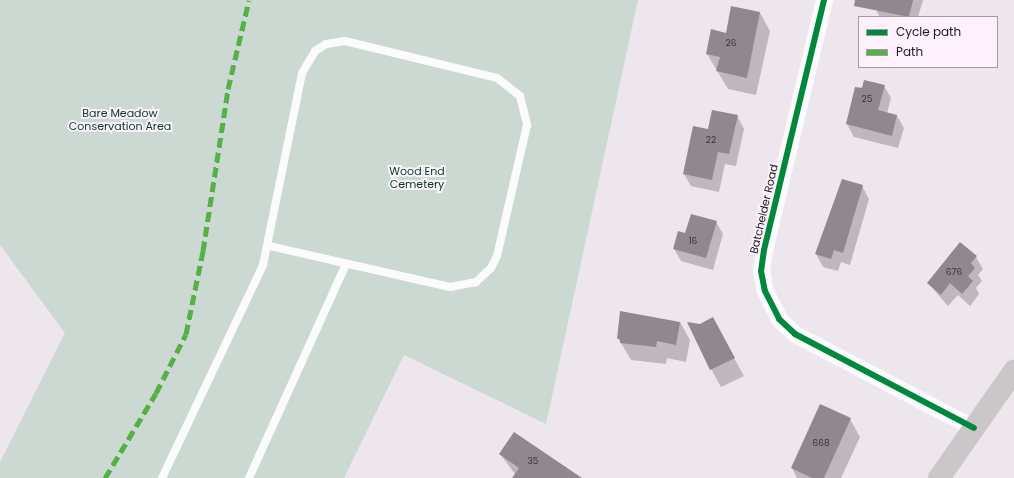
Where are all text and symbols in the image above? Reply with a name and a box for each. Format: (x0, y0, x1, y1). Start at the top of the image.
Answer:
legend (858, 16, 998, 68)
text: Cycle path (896, 23, 961, 40)
house number: 26 (726, 38, 736, 48)
text: Path (896, 43, 923, 60)
house number: 25 (862, 94, 872, 104)
park label: Bare Meadow Conservation Area (69, 107, 171, 133)
house number: 22 (706, 135, 716, 145)
street label: Batchelder Road (747, 163, 781, 255)
park label: Wood End Cemetery (389, 165, 445, 191)
house number: 16 (689, 236, 697, 246)
house number: 676 (946, 267, 962, 277)
house number: 668 (812, 438, 830, 448)
house number: 35 (528, 456, 538, 466)

